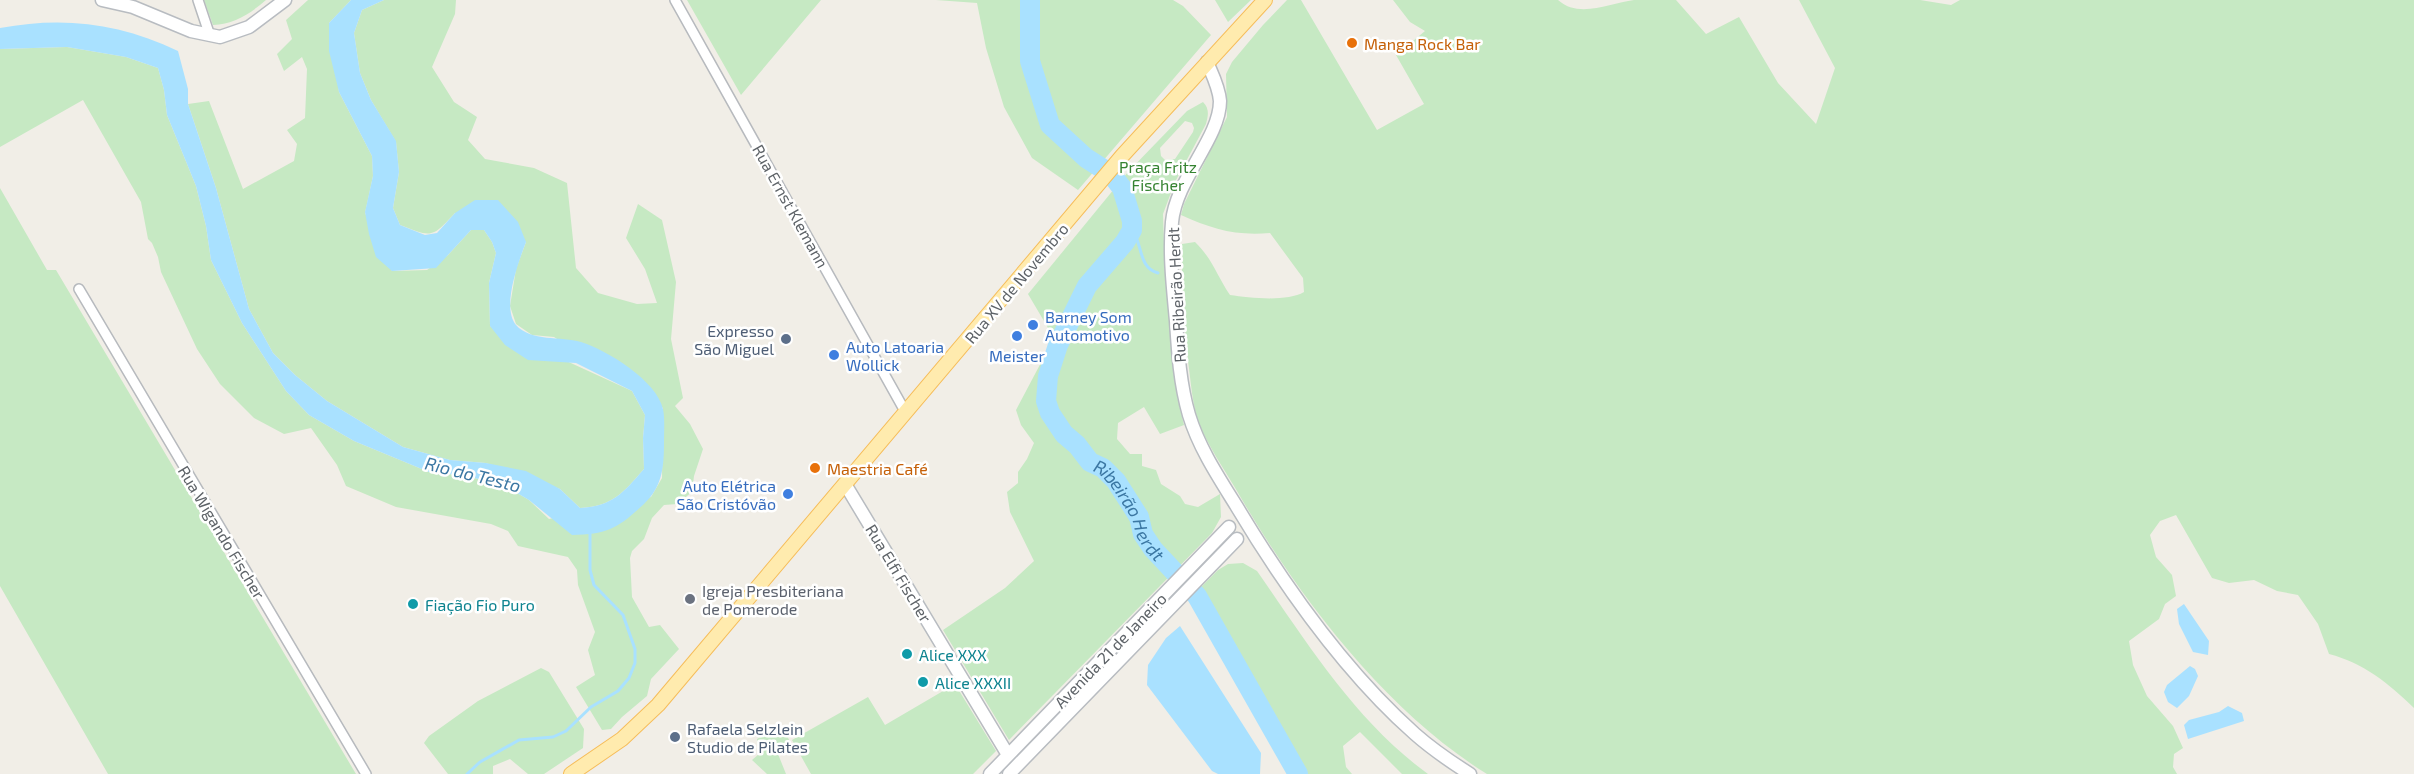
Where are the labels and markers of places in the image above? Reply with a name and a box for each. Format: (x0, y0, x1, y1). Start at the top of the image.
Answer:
place label: Manga Rock Bar (1364, 34, 1481, 53)
marker: Manga Rock Bar (1345, 36, 1359, 50)
place label: Barney Som Automotivo (1045, 307, 1132, 344)
marker: Barney Som Automotivo (1026, 318, 1040, 332)
place label: Expresso São Miguel (694, 321, 774, 358)
marker: Meister (1010, 329, 1024, 343)
marker: Expresso São Miguel (779, 332, 793, 346)
place label: Auto Latoaria Wollick (846, 337, 944, 374)
place label: Meister (989, 346, 1045, 365)
marker: Auto Latoaria Wollick (827, 348, 841, 362)
place label: Maestria Café (827, 459, 928, 478)
marker: Maestria Café (808, 461, 822, 475)
place label: Auto Elétrica São Cristóvão (677, 476, 776, 513)
marker: Auto Elétrica São Cristóvão (781, 487, 795, 501)
place label: Igreja Presbiteriana de Pomerode (702, 581, 844, 618)
marker: Igreja Presbiteriana de Pomerode (683, 592, 697, 606)
place label: Fiação Fio Puro (425, 595, 535, 615)
marker: Fiação Fio Puro (406, 597, 420, 611)
place label: Alice XXX (919, 645, 987, 664)
marker: Alice XXX (900, 647, 914, 661)
place label: Alice XXXII (935, 673, 1011, 692)
marker: Alice XXXII (916, 675, 930, 689)
place label: Rafaela Selzlein Studio de Pilates (687, 719, 808, 756)
marker: Rafaela Selzlein Studio de Pilates (668, 730, 682, 744)

